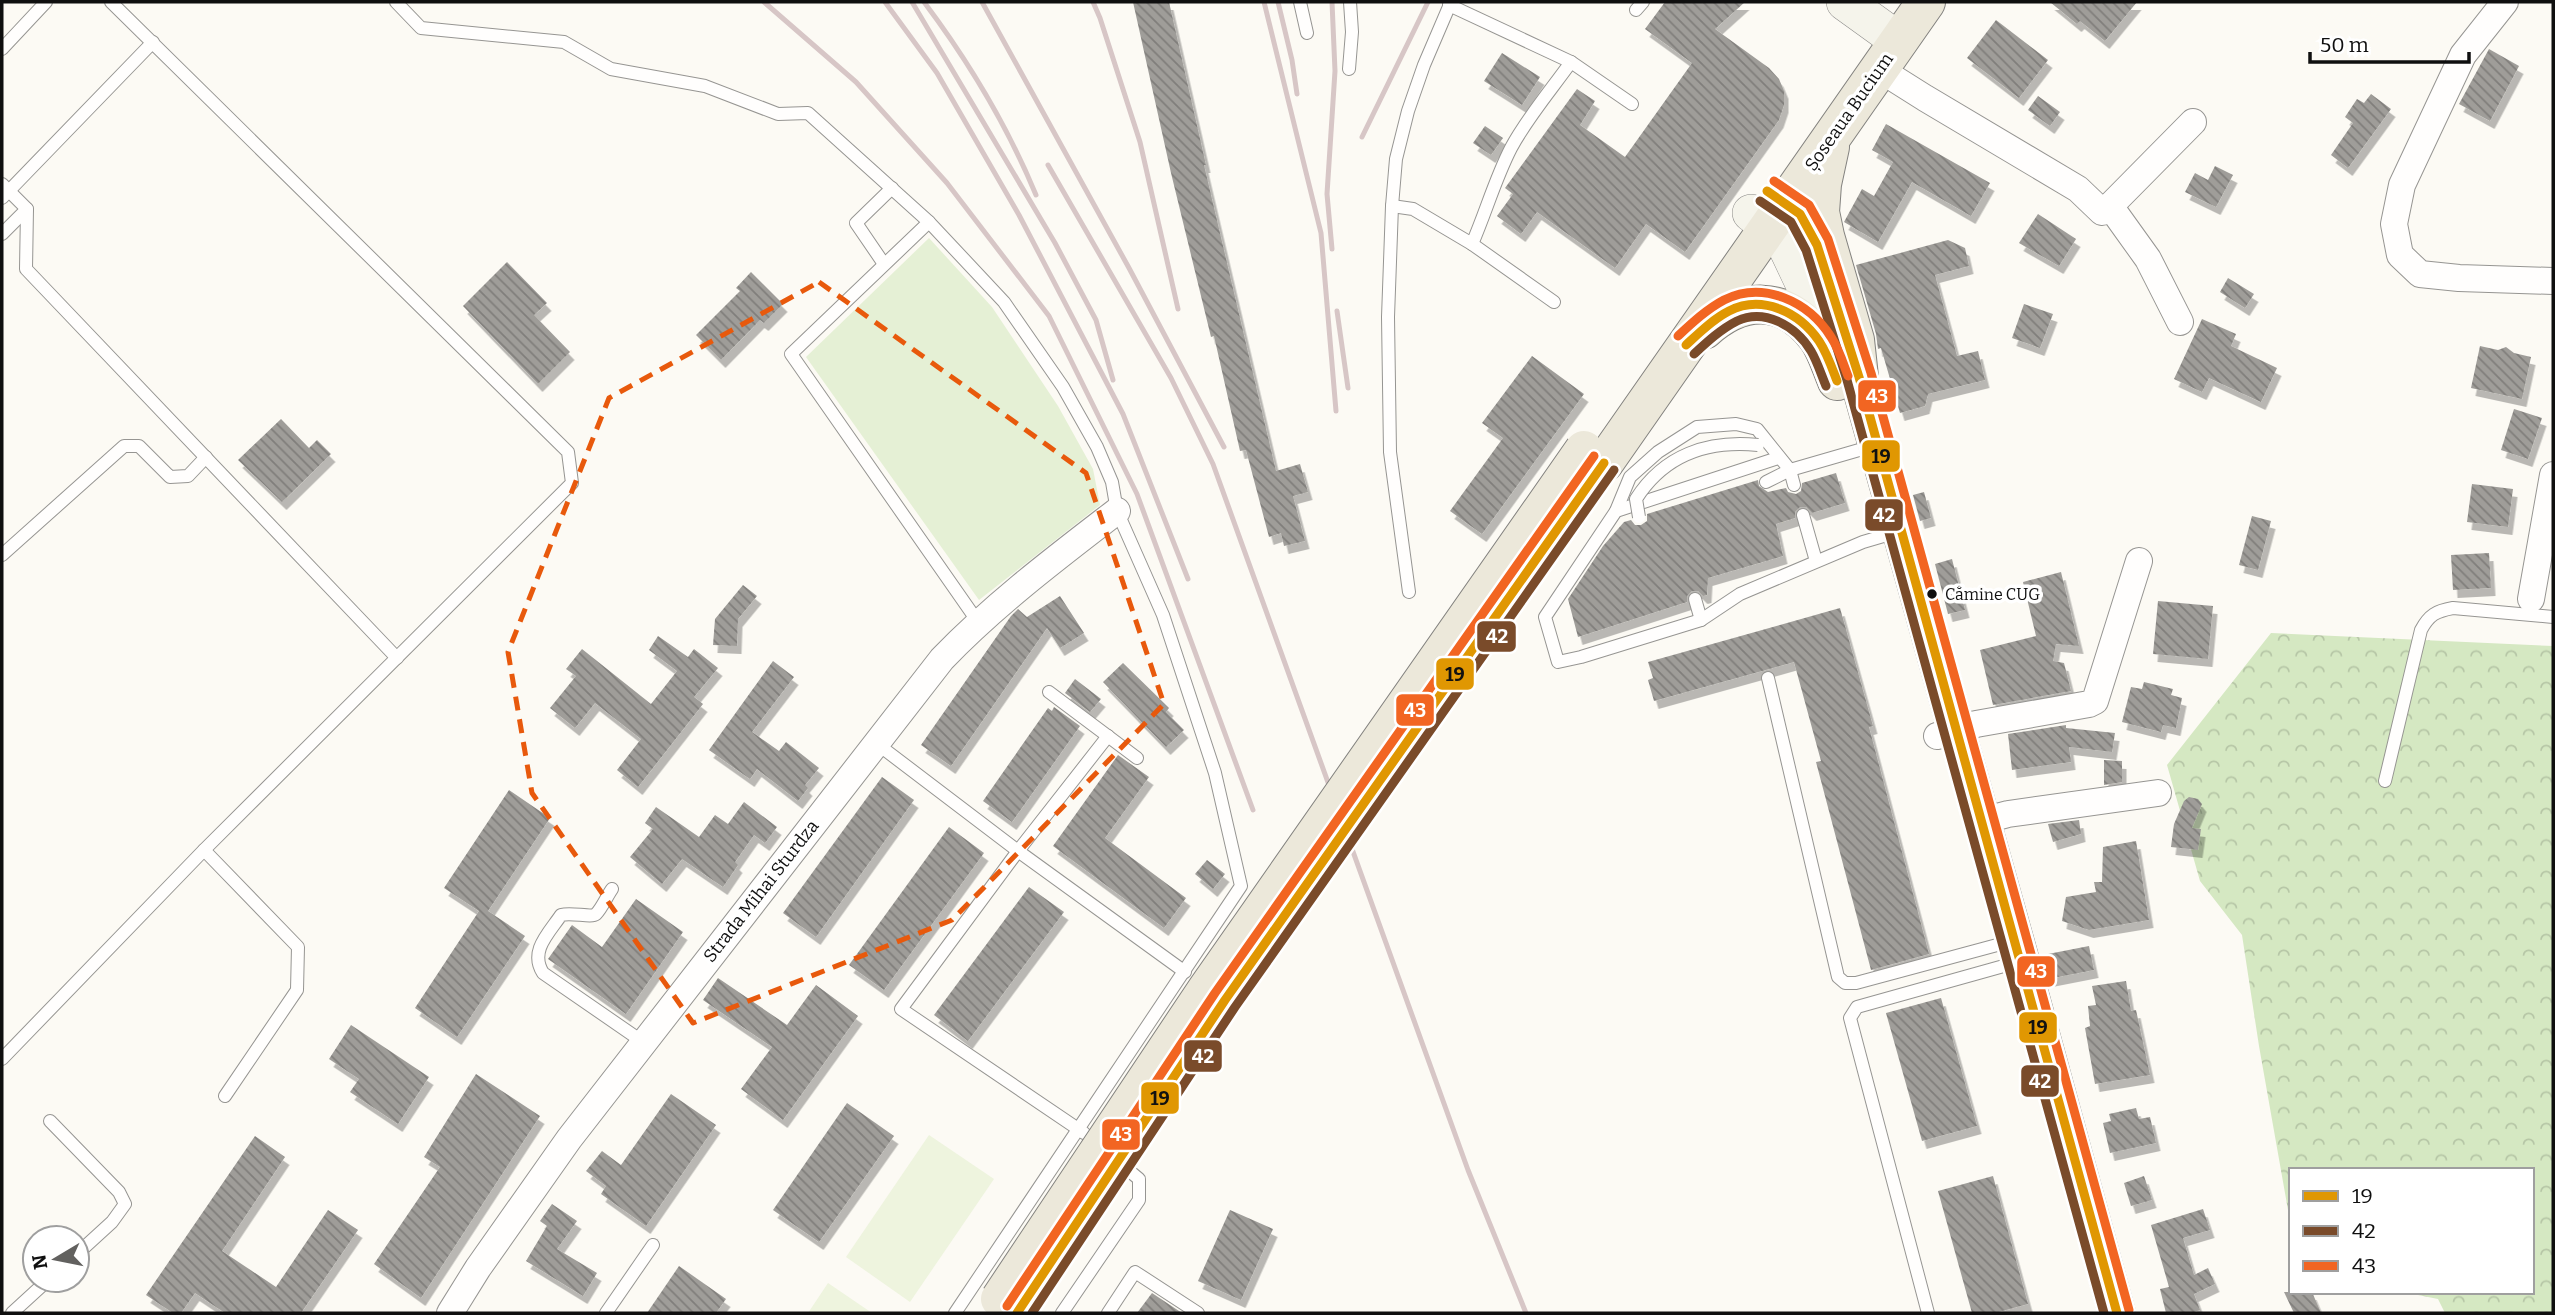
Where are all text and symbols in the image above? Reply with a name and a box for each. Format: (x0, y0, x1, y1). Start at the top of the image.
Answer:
scale bar (2310, 21, 2469, 65)
text: 50 m (2320, 32, 2369, 58)
street label: Șoseaua Bucium (1800, 49, 1898, 175)
line badge: 43 (1857, 379, 1897, 413)
text: 43 (1866, 385, 1888, 408)
line badge: 19 (1861, 439, 1901, 473)
text: 19 (1871, 445, 1891, 468)
line badge: 42 (1864, 498, 1904, 532)
text: 42 (1873, 504, 1895, 527)
place label: Cămine CUG (1945, 585, 2040, 604)
marker: Cămine CUG (1925, 587, 1939, 601)
line badge: 42 (1476, 620, 1517, 653)
text: 42 (1486, 625, 1508, 648)
line badge: 19 (1435, 657, 1475, 691)
text: 19 (1445, 663, 1465, 686)
line badge: 43 (1395, 693, 1435, 727)
text: 43 (1404, 699, 1426, 722)
street label: Strada Mihai Sturdza (699, 815, 823, 967)
line badge: 43 (2016, 955, 2056, 988)
text: 43 (2025, 960, 2047, 983)
line badge: 19 (2018, 1011, 2058, 1044)
text: 19 (2028, 1016, 2048, 1039)
line badge: 42 (1183, 1039, 1223, 1073)
text: 42 (1192, 1045, 1214, 1068)
line badge: 42 (2020, 1064, 2060, 1098)
text: 42 (2029, 1070, 2051, 1093)
line badge: 19 (1140, 1081, 1180, 1115)
text: 19 (1150, 1087, 1170, 1110)
line badge: 43 (1101, 1118, 1141, 1151)
text: 43 (1110, 1123, 1132, 1146)
legend (2289, 1168, 2534, 1294)
text: 19 (2352, 1183, 2373, 1209)
text: 42 (2352, 1218, 2376, 1244)
north arrow (21, 1224, 91, 1294)
text: N (27, 1252, 52, 1271)
text: 43 (2352, 1253, 2376, 1279)

